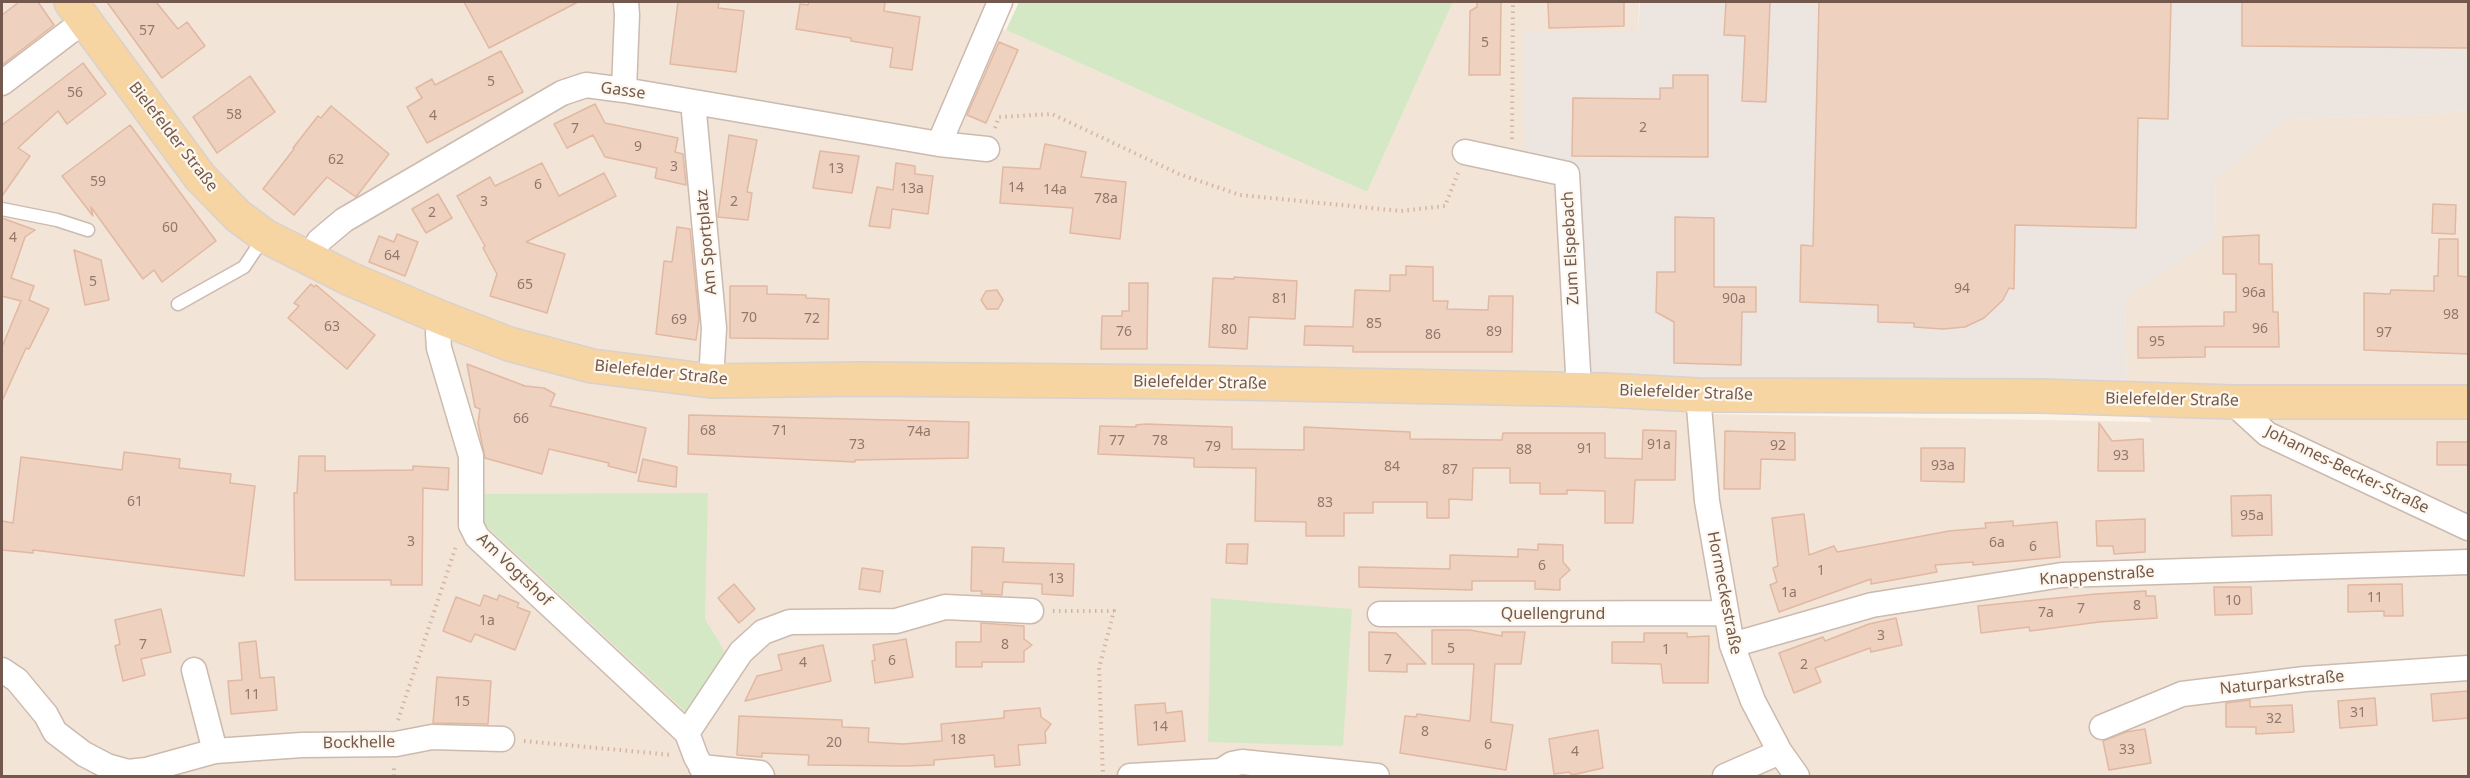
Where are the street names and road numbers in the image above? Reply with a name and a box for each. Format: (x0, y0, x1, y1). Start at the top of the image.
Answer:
street label: Bielefelder Straße (124, 78, 222, 196)
street label: Gasse (599, 78, 647, 104)
street label: Am Sportplatz (693, 188, 721, 296)
street label: Zum Elspebach (1558, 191, 1584, 305)
street label: Bielefelder Straße (593, 356, 729, 390)
street label: Bielefelder Straße (1133, 372, 1267, 394)
street label: Bielefelder Straße (1619, 381, 1753, 405)
street label: Bielefelder Straße (2105, 389, 2239, 411)
street label: Johannes-Becker-Straße (2262, 422, 2432, 518)
street label: Am Vogtshof (473, 530, 555, 610)
street label: Hormeckestraße (1703, 530, 1745, 656)
street label: Knappenstraße (2039, 562, 2155, 590)
street label: Quellengrund (1501, 604, 1605, 624)
street label: Naturparkstraße (2219, 667, 2345, 699)
street label: Bockhelle (323, 733, 395, 753)

